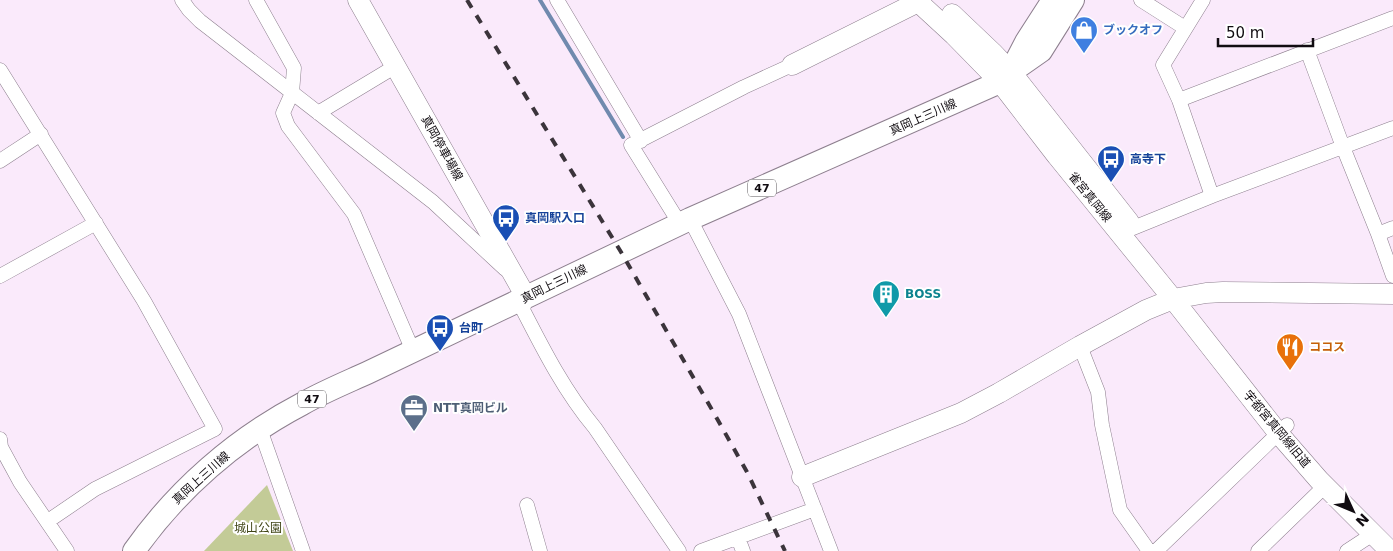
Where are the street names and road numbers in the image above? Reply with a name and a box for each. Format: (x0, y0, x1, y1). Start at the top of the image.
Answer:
street label: 真岡上三川線 (887, 96, 959, 138)
street label: 真岡停車場線 (418, 113, 466, 183)
street label: 雀宮真岡線 (1066, 169, 1114, 225)
road number: 47 (748, 180, 776, 197)
street label: 真岡上三川線 (519, 262, 589, 306)
street label: 宇都宮真岡線旧道 (1241, 388, 1313, 470)
road number: 47 (298, 390, 326, 408)
street label: 真岡上三川線 (170, 449, 232, 507)

